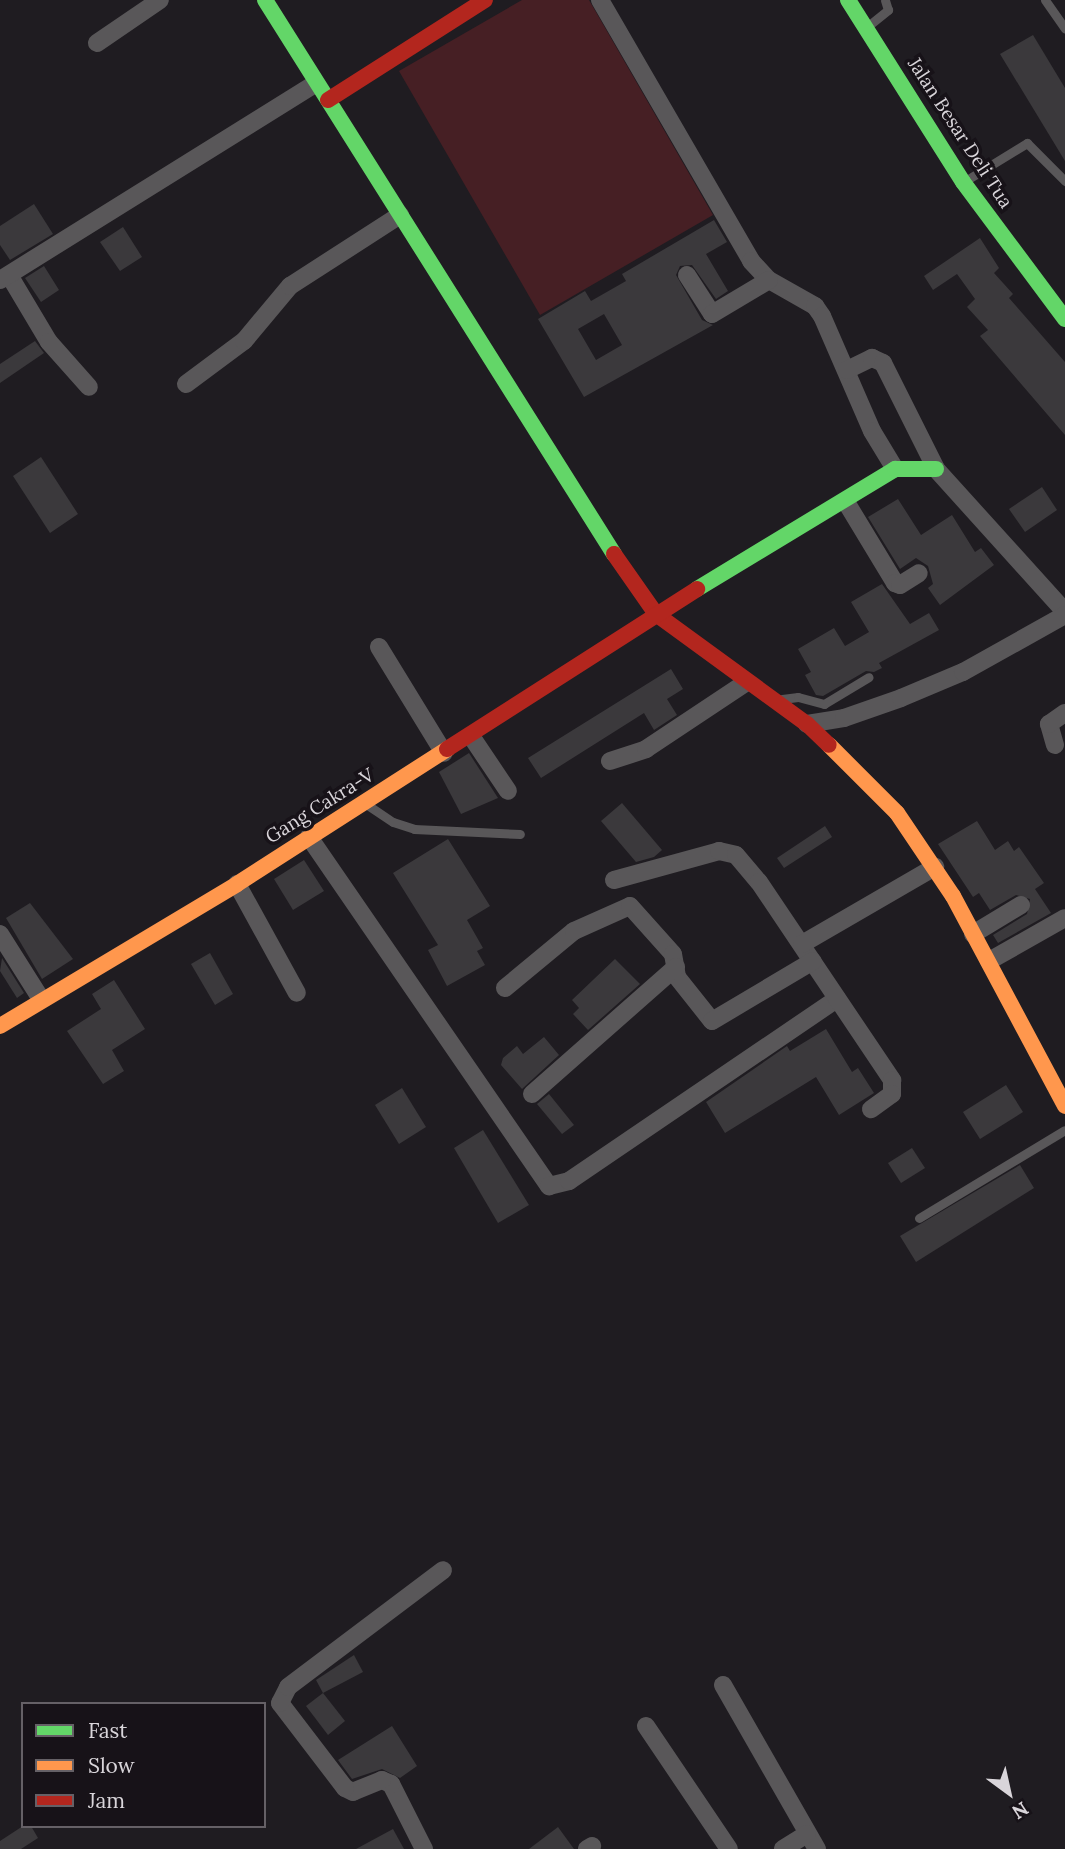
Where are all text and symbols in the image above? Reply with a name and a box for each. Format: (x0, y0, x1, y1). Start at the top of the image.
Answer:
street label: Jalan Besar Deli Tua (903, 53, 1017, 213)
street label: Gang Cakra-V (262, 764, 378, 848)
legend (21, 1702, 266, 1828)
text: Fast (88, 1717, 127, 1744)
text: Slow (88, 1752, 135, 1779)
north arrow (974, 1758, 1044, 1828)
text: Jam (88, 1787, 125, 1814)
text: N (1008, 1797, 1033, 1825)

